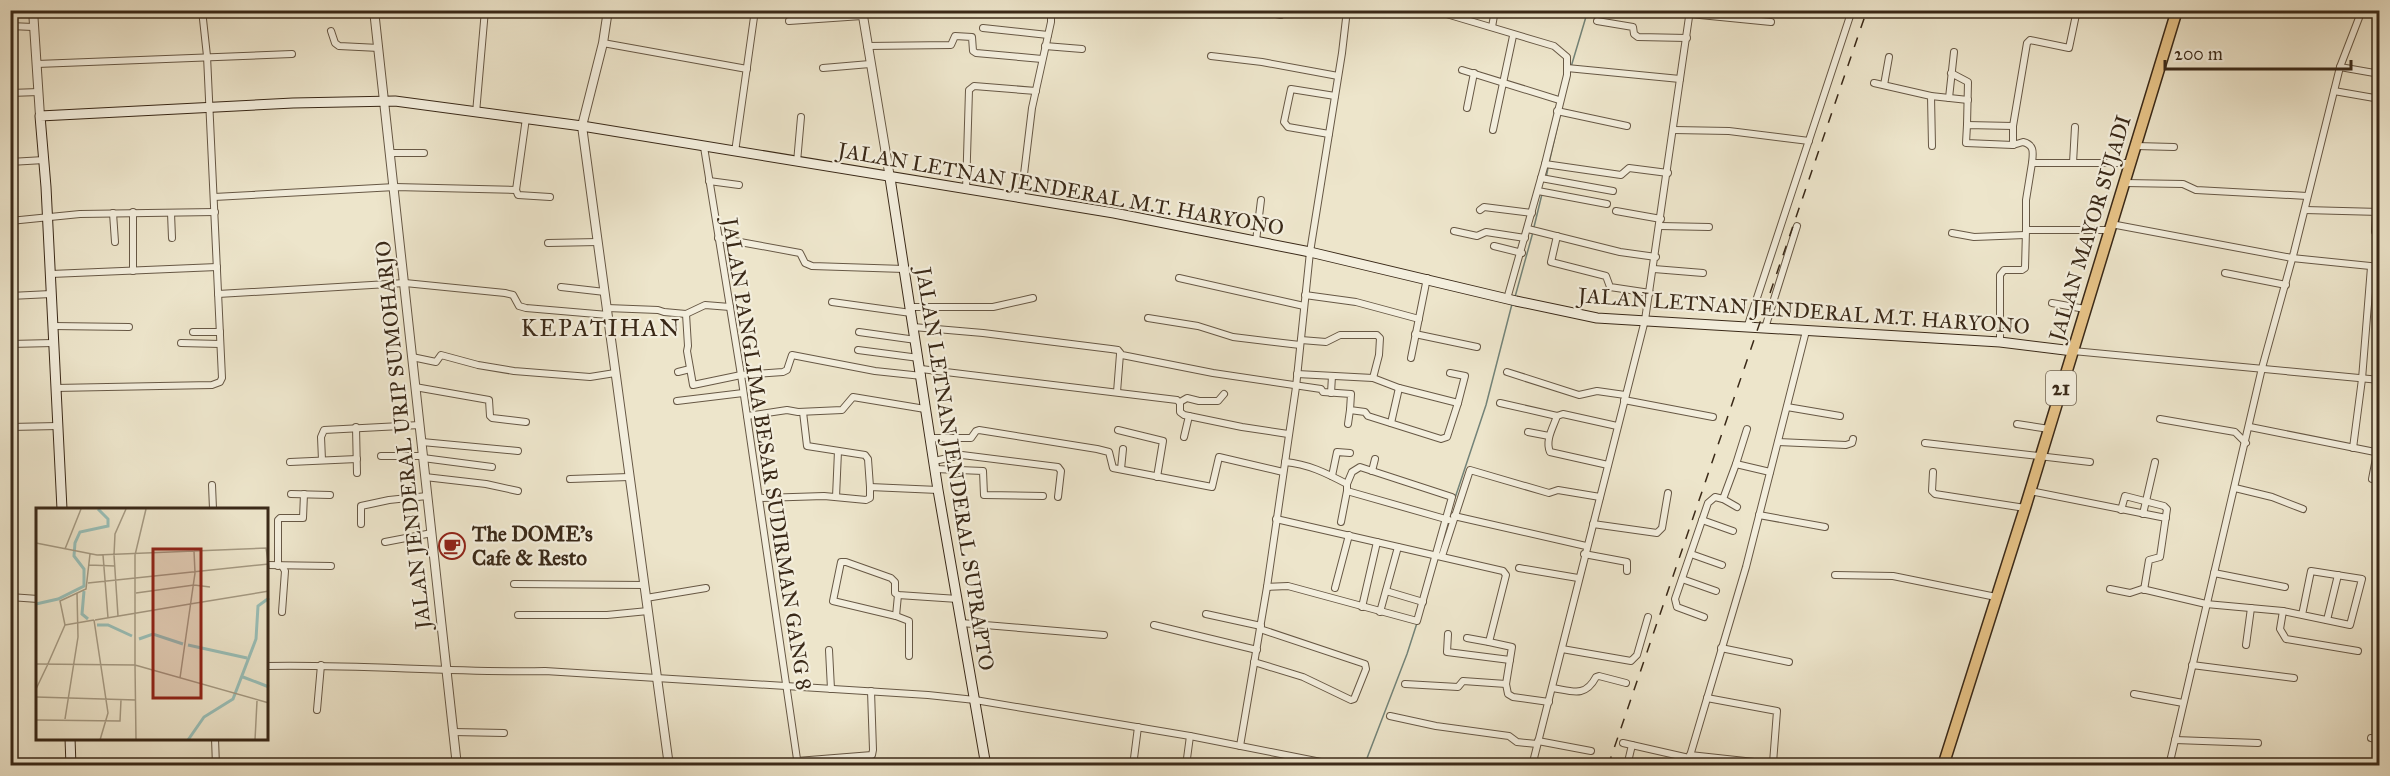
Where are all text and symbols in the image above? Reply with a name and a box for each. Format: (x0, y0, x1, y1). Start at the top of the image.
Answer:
scale bar (2165, 33, 2351, 71)
text: 200 m (2174, 43, 2223, 65)
street label: JALAN MAYOR SUJADI (2043, 112, 2137, 346)
street label: JALAN LETNAN JENDERAL M.T. HARYONO (834, 137, 1286, 241)
street label: JALAN PANGLIMA BESAR SUDIRMAN GANG 8 (716, 214, 817, 692)
street label: JALAN JENDERAL URIP SUMOHARJO (370, 240, 437, 632)
street label: JALAN LETNAN JENDERAL SUPRAPTO (910, 263, 1000, 673)
street label: JALAN LETNAN JENDERAL M.T. HARYONO (1575, 282, 2031, 340)
district label: KEPATIHAN (521, 313, 681, 343)
road number: 21 (2046, 371, 2076, 405)
inset map (36, 508, 268, 740)
place label: The DOME's Cafe & Resto (471, 521, 593, 571)
cafe icon: The DOME's Cafe & Resto (437, 531, 467, 561)

